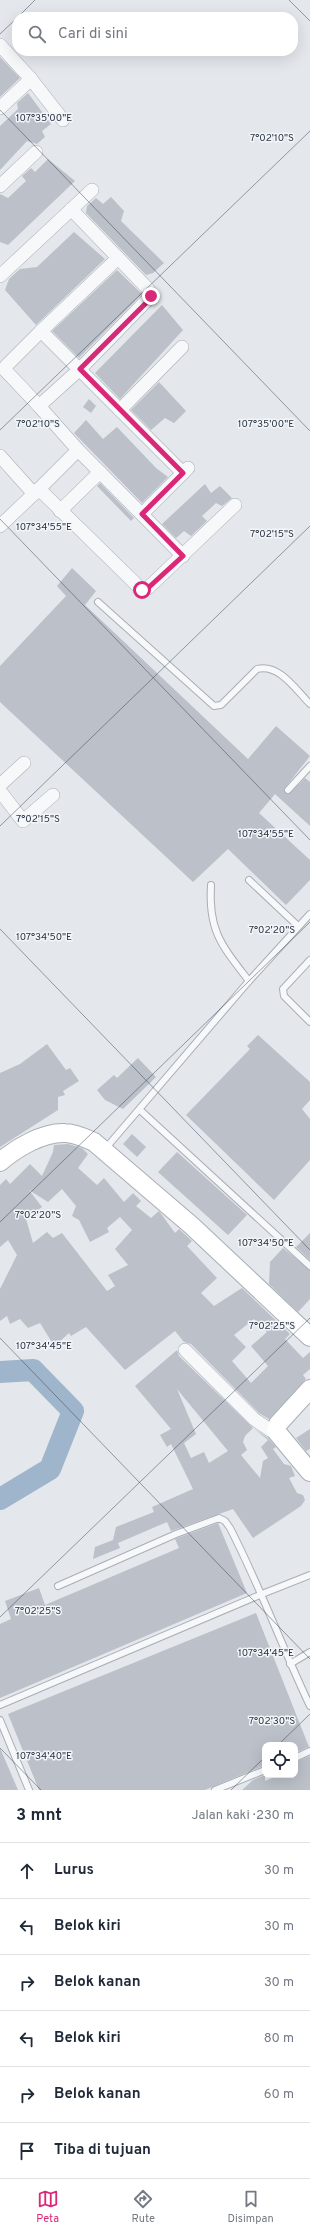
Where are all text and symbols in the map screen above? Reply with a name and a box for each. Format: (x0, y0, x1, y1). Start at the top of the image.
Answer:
search box (12, 12, 298, 56)
icon: search (26, 23, 48, 45)
text: Cari di sini (58, 25, 128, 44)
text: 107°35'00"E (16, 112, 72, 125)
text: 7°02'10"S (250, 132, 294, 145)
route end (142, 287, 160, 305)
text: 7°02'10"S (16, 418, 60, 431)
text: 107°35'00"E (238, 418, 294, 431)
text: 107°34'55"E (16, 521, 72, 534)
text: 7°02'15"S (250, 528, 294, 541)
route start (133, 581, 151, 599)
text: 7°02'15"S (16, 813, 60, 826)
text: 107°34'55"E (238, 828, 294, 841)
text: 7°02'20"S (249, 924, 295, 937)
text: 107°34'50"E (16, 931, 72, 944)
text: 7°02'20"S (15, 1209, 61, 1222)
text: 107°34'50"E (238, 1237, 294, 1250)
text: 7°02'25"S (249, 1320, 295, 1333)
text: 107°34'45"E (16, 1340, 72, 1353)
text: 7°02'25"S (15, 1605, 61, 1618)
text: 107°34'45"E (238, 1647, 294, 1660)
text: 7°02'30"S (249, 1715, 295, 1728)
map controls (262, 1742, 298, 1778)
button: locate (262, 1742, 298, 1778)
text: 107°34'40"E (16, 1750, 72, 1763)
text: 3 mnt (16, 1805, 62, 1827)
text: Jalan kaki · 230 m (191, 1808, 294, 1824)
icon: ahead (16, 1860, 38, 1882)
text: Lurus (54, 1861, 94, 1880)
text: 30 m (264, 1863, 294, 1879)
icon: left (16, 1916, 38, 1938)
text: Belok kiri (54, 1917, 121, 1936)
text: 30 m (264, 1919, 294, 1935)
icon: right (16, 1972, 38, 1994)
text: Belok kanan (54, 1973, 141, 1992)
text: 30 m (264, 1975, 294, 1991)
icon: left (16, 2028, 38, 2050)
text: Belok kiri (54, 2029, 121, 2048)
text: 80 m (264, 2031, 294, 2047)
icon: right (16, 2084, 38, 2106)
text: Belok kanan (54, 2085, 141, 2104)
text: 60 m (264, 2087, 294, 2103)
icon: arrive (16, 2140, 38, 2162)
text: Tiba di tujuan (54, 2141, 151, 2160)
tab: Peta (36, 2188, 59, 2226)
tab: Rute (132, 2188, 155, 2226)
tab: Disimpan (227, 2188, 274, 2226)

